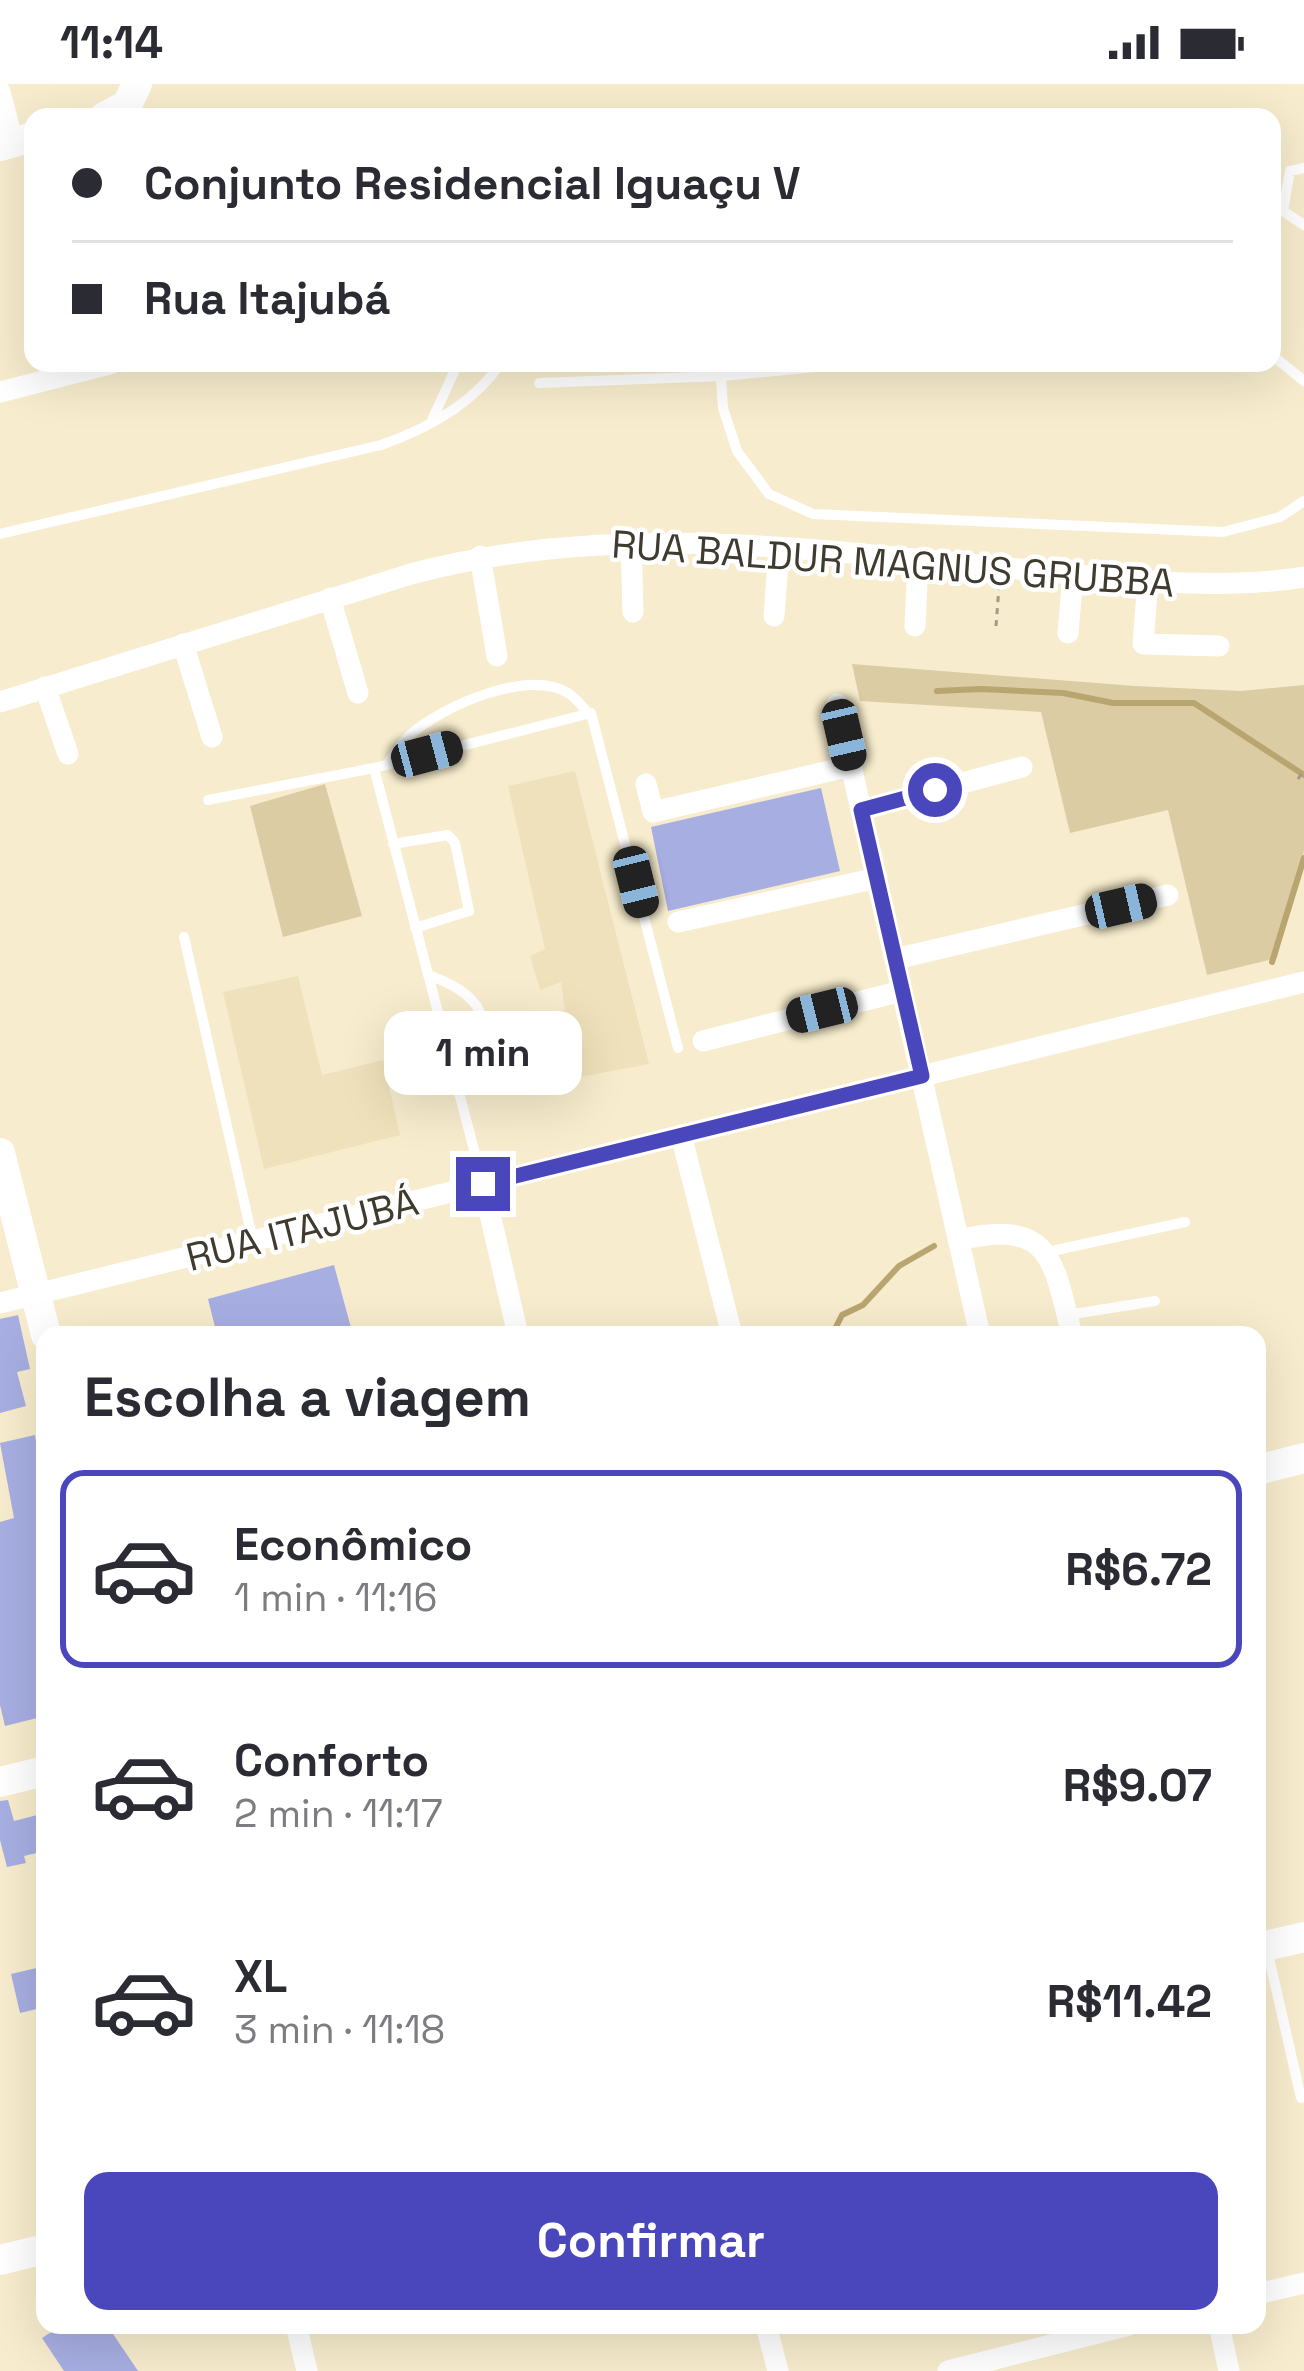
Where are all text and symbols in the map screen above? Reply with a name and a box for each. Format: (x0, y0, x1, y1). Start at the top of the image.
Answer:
text: 11:14 (60, 14, 163, 71)
text: Conjunto Residencial Iguaçu V (144, 155, 801, 212)
text: Rua Itajubá (144, 270, 391, 327)
street label: RUA BALDUR MAGNUS GRUBBA (610, 519, 1176, 608)
car (818, 696, 870, 774)
car (388, 727, 466, 781)
route start (908, 763, 962, 817)
car (610, 843, 662, 921)
car (1082, 880, 1160, 932)
car (783, 984, 861, 1036)
callout: 1 min (384, 1010, 582, 1094)
text: 1 min (435, 1028, 531, 1077)
route end (456, 1157, 510, 1211)
street label: RUA ITAJUBÁ (181, 1177, 423, 1282)
text: Escolha a viagem (84, 1363, 531, 1432)
icon: car (90, 1515, 198, 1623)
text: Econômico (234, 1516, 472, 1573)
text: R$6.72 (1065, 1541, 1212, 1598)
text: 1 min · 11:16 (234, 1573, 437, 1622)
icon: car (90, 1731, 198, 1839)
text: Conforto (234, 1732, 429, 1789)
text: R$9.07 (1063, 1757, 1212, 1814)
text: 2 min · 11:17 (234, 1789, 443, 1838)
icon: car (90, 1947, 198, 2055)
text: XL (234, 1948, 287, 2005)
text: R$11.42 (1047, 1973, 1212, 2030)
text: 3 min · 11:18 (234, 2005, 445, 2054)
button: Confirmar (84, 2172, 1218, 2310)

